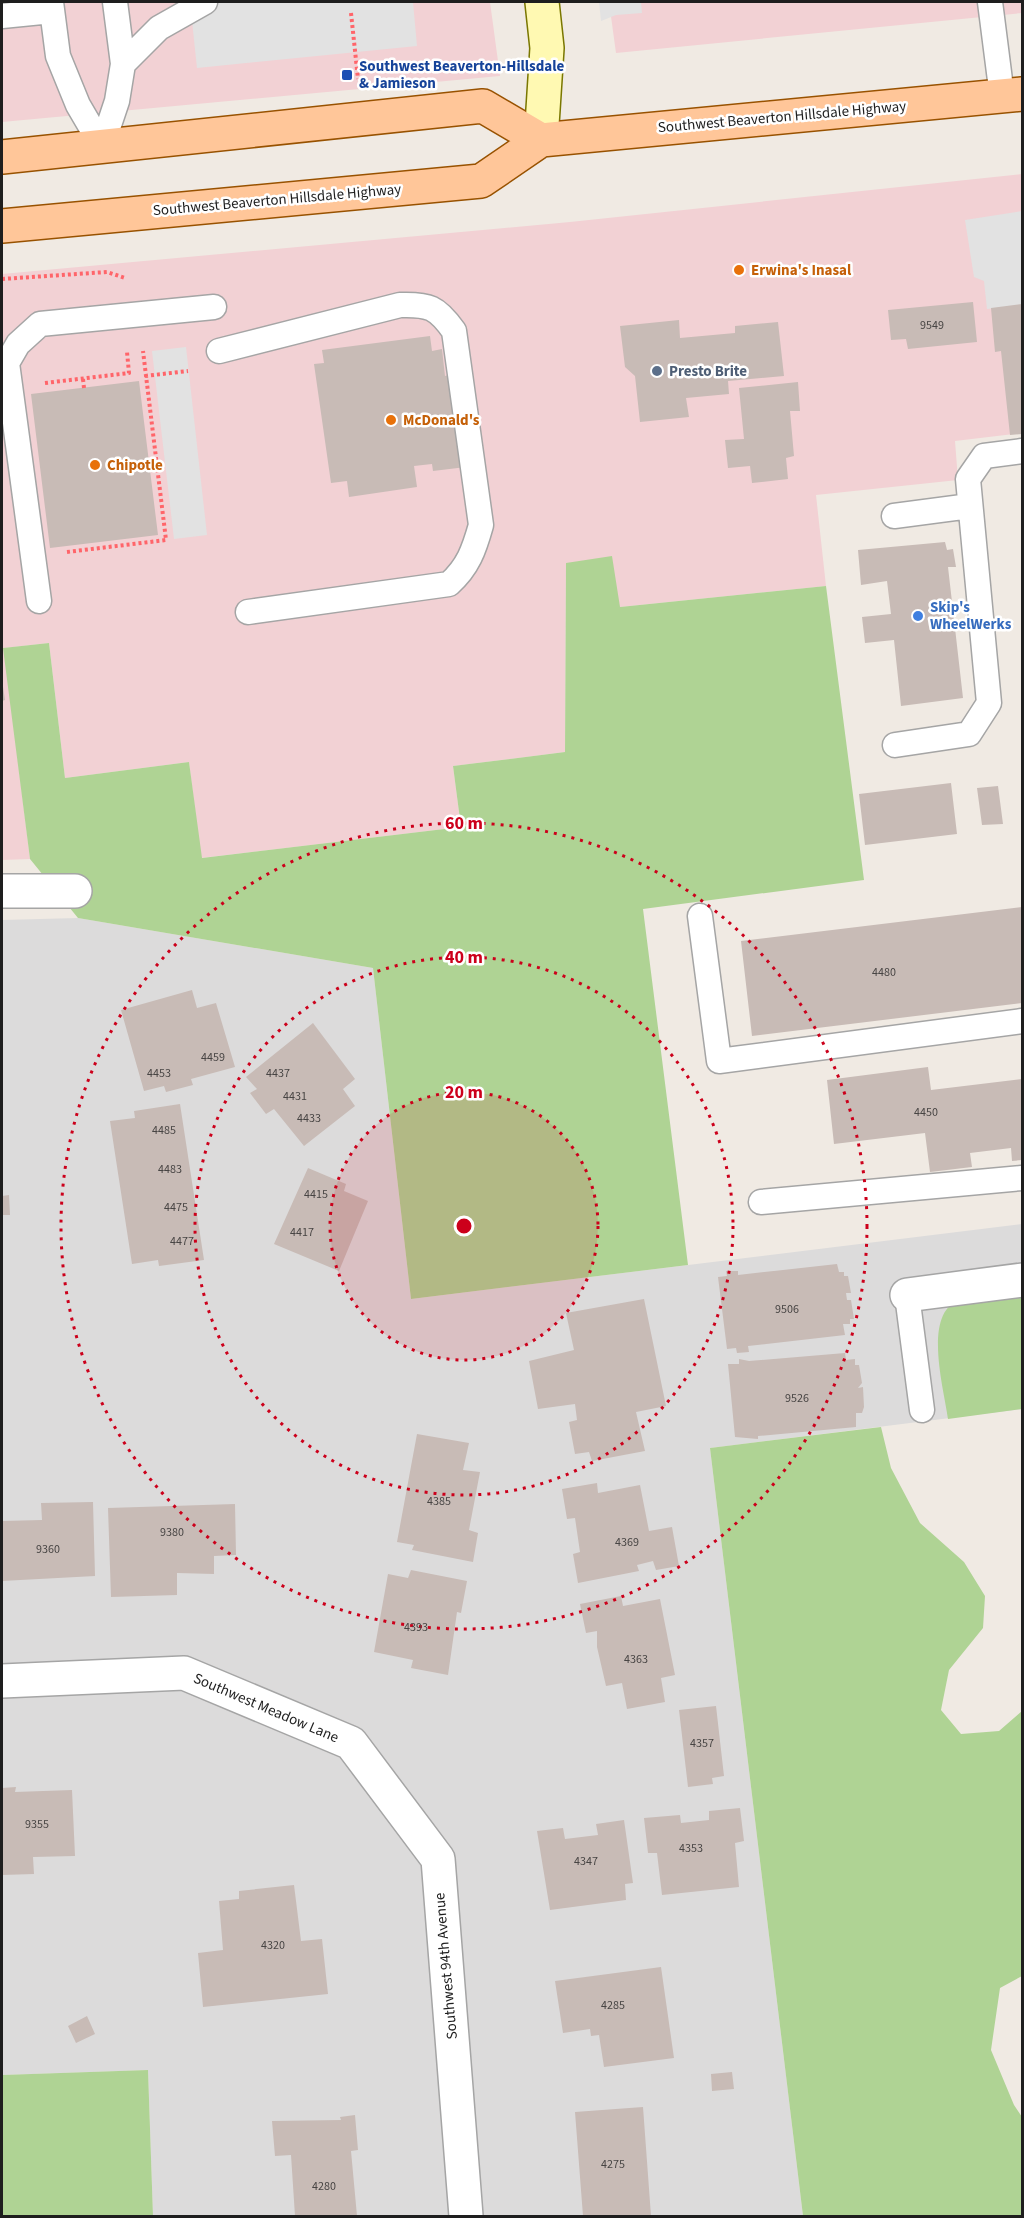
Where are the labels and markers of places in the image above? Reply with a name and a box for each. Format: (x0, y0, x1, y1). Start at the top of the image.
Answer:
place label: Southwest Beaverton-Hillsdale & Jamieson (359, 56, 565, 94)
marker: Southwest Beaverton-Hillsdale & Jamieson (340, 68, 354, 82)
place label: Erwina's Inasal (751, 260, 852, 281)
marker: Erwina's Inasal (732, 263, 746, 277)
place label: Presto Brite (669, 361, 747, 382)
marker: Presto Brite (650, 364, 664, 378)
place label: McDonald's (403, 410, 480, 431)
marker: McDonald's (384, 413, 398, 427)
place label: Chipotle (107, 455, 163, 476)
marker: Chipotle (88, 458, 102, 472)
place label: Skip's WheelWerks (930, 597, 1012, 635)
marker: Skip's WheelWerks (911, 609, 925, 623)
centre of rings (454, 1216, 474, 1236)

